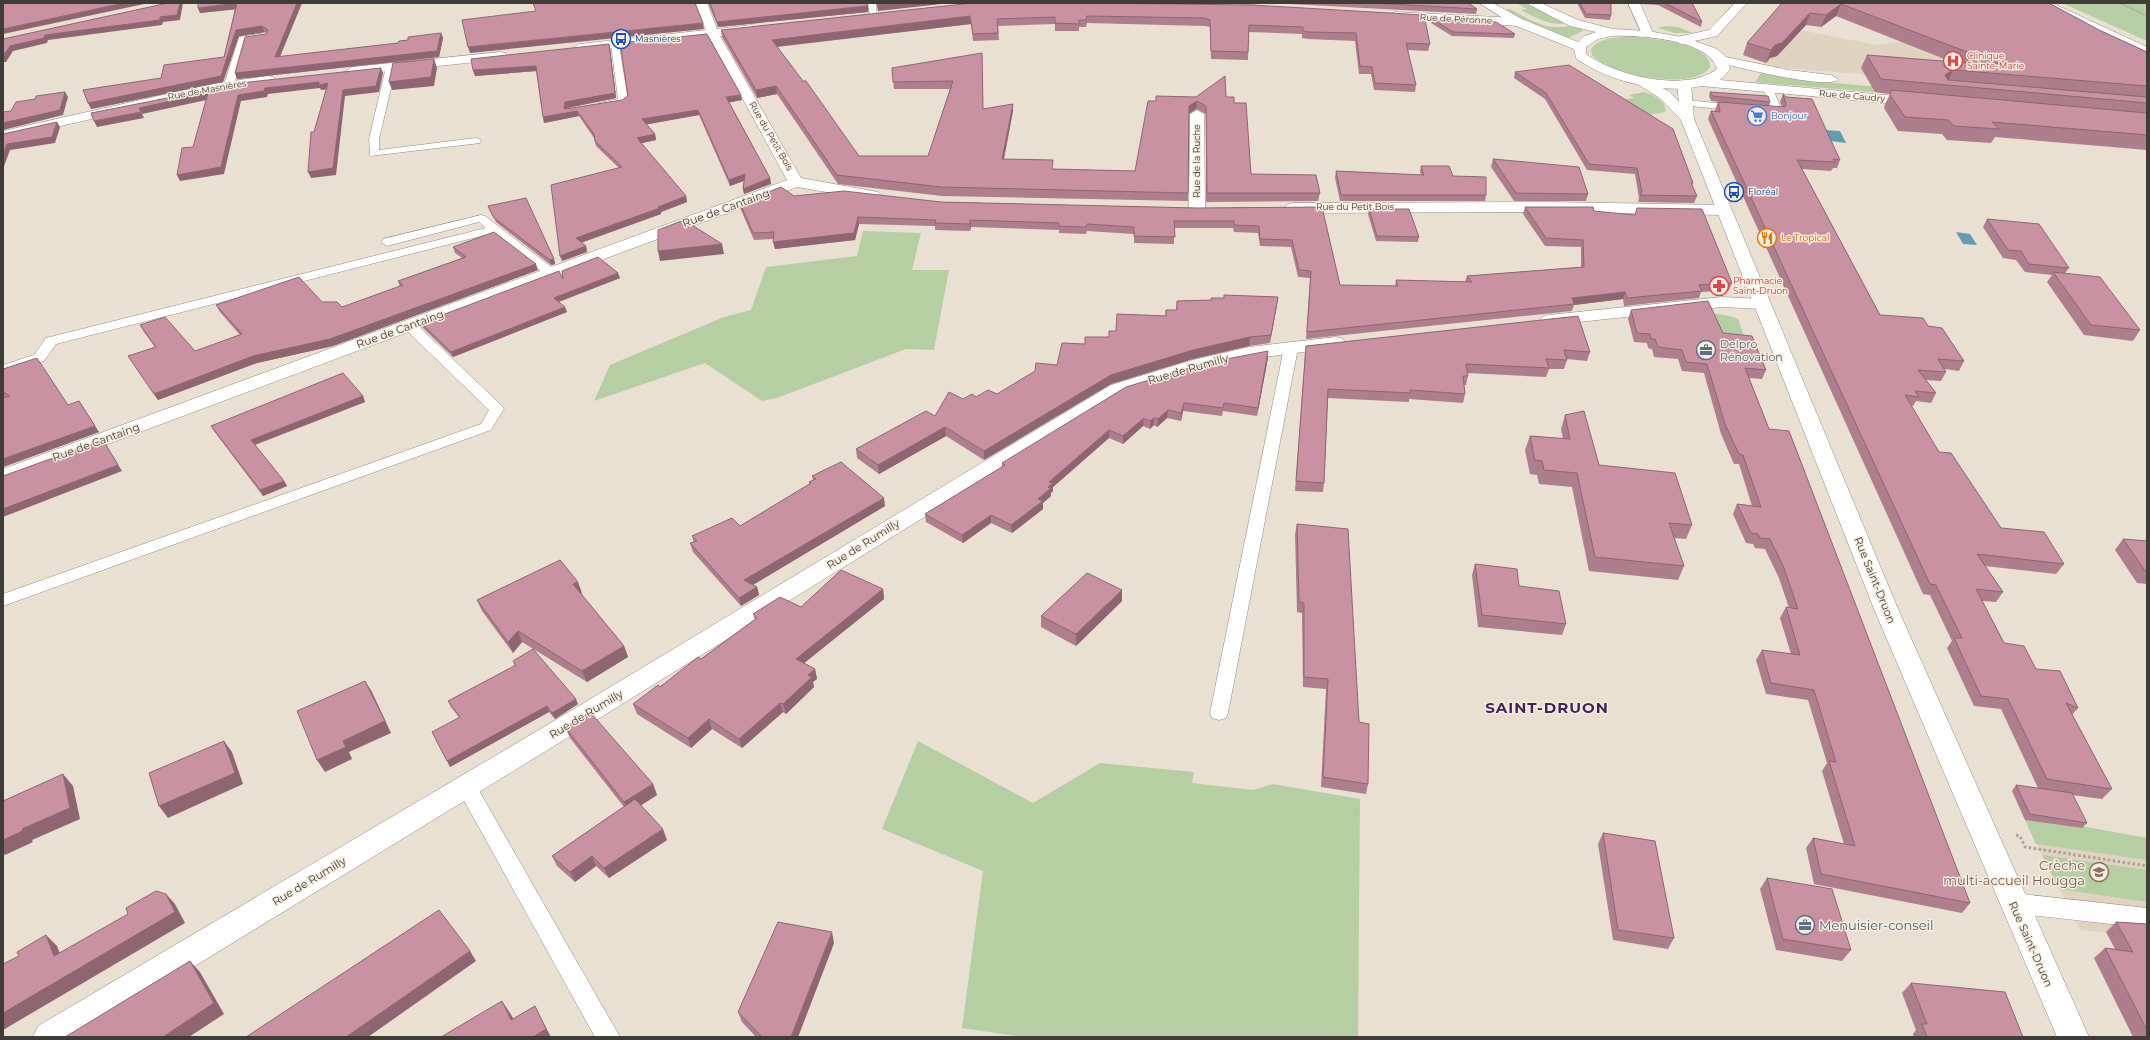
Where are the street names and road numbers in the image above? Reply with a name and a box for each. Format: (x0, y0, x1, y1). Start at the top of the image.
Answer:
street label: Rue de Péronne (1419, 11, 1493, 26)
street label: Rue de Masnières (167, 77, 248, 102)
street label: Rue de Caudry (1818, 87, 1886, 104)
street label: Rue du Petit Bois (747, 99, 796, 173)
street label: Rue de la Ruche (1191, 124, 1202, 198)
street label: Rue de Cantaing (680, 186, 772, 230)
street label: Rue du Petit Bois (1316, 201, 1395, 212)
street label: Rue de Cantaing (354, 307, 446, 351)
street label: Rue de Rumilly (1146, 351, 1230, 387)
street label: Rue de Cantaing (50, 420, 142, 464)
street label: Rue de Rumilly (824, 516, 902, 572)
street label: Rue Saint-Druon (1851, 535, 1899, 625)
street label: Rue de Rumilly (547, 686, 625, 742)
street label: Rue de Rumilly (270, 853, 348, 909)
street label: Rue Saint-Druon (2006, 899, 2056, 989)

